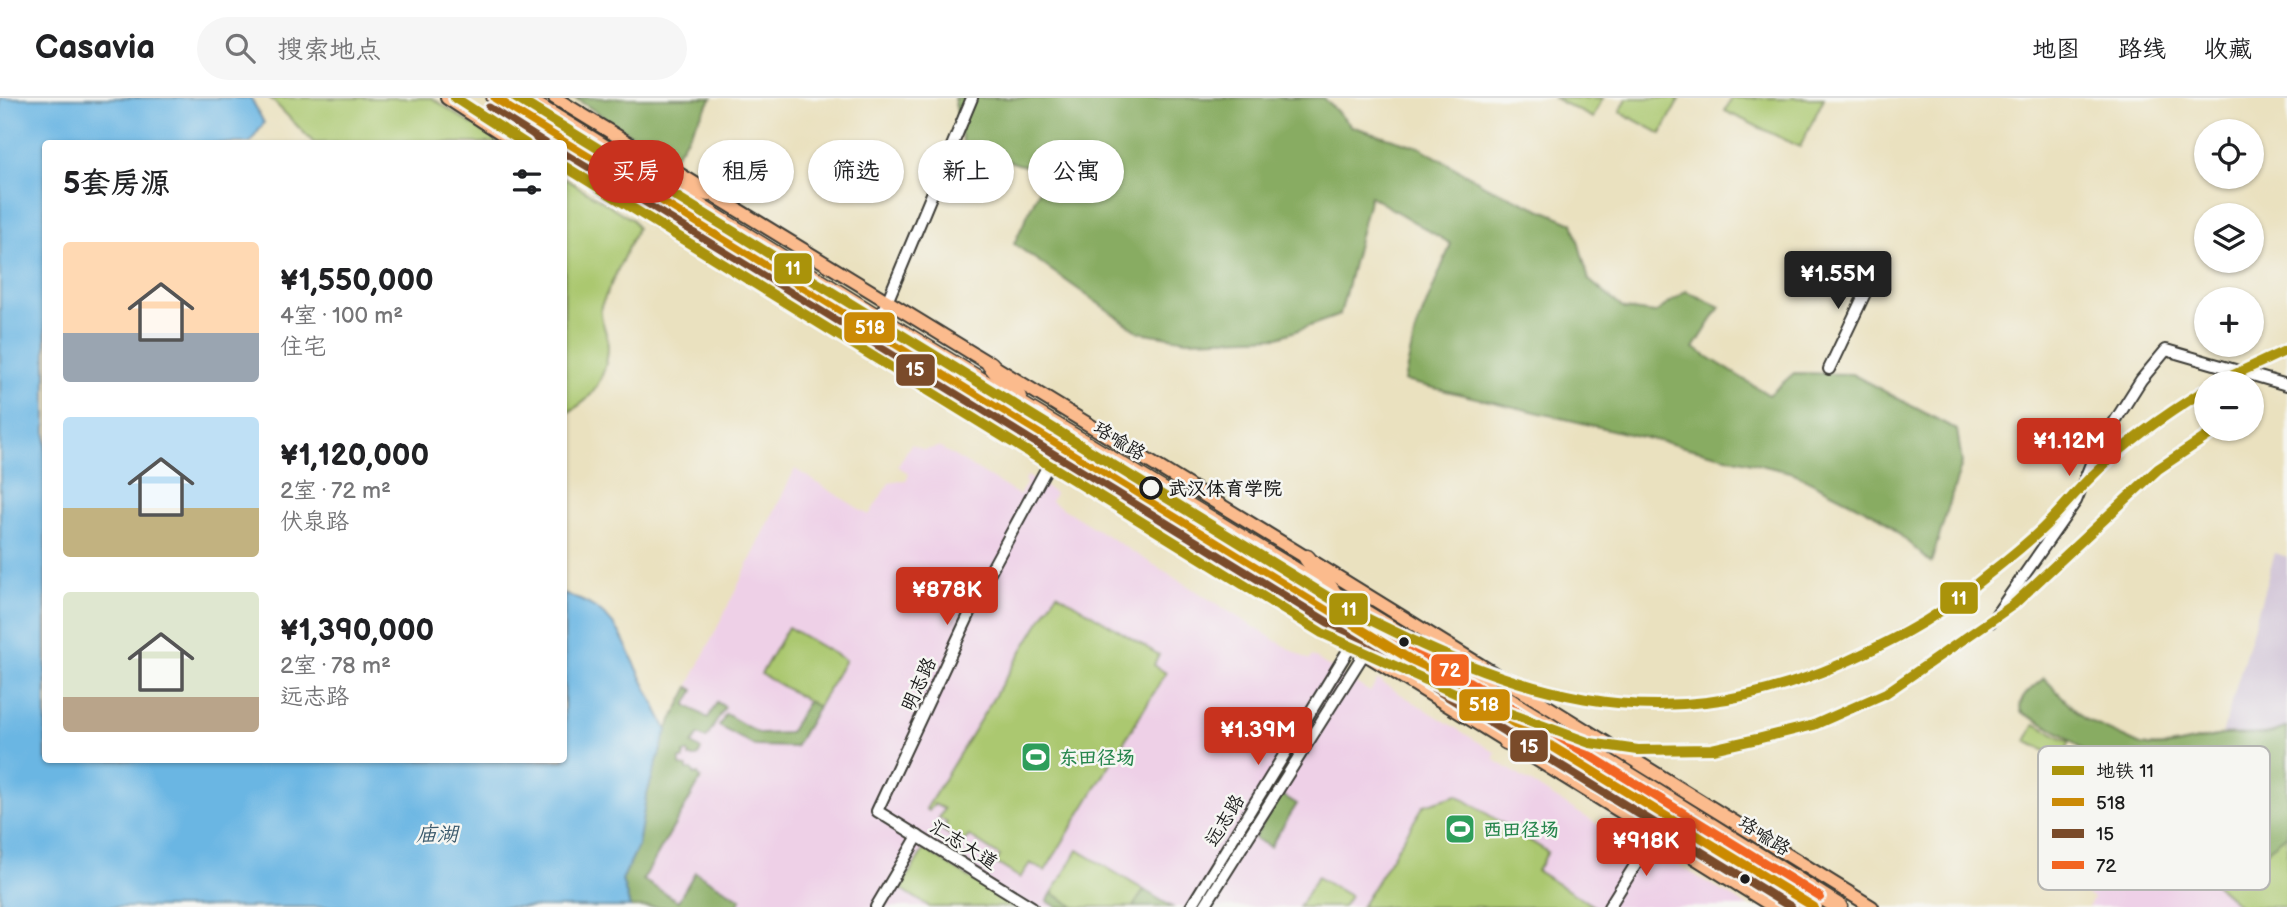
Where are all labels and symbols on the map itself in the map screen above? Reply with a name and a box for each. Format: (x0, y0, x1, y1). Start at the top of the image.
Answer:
line badge: 11 (773, 252, 813, 285)
pin: ¥1.55M (1781, 252, 1895, 311)
text: 11 (785, 258, 801, 281)
line badge: 518 (843, 311, 896, 344)
text: 518 (855, 317, 885, 340)
line badge: 15 (895, 353, 936, 387)
text: 15 (906, 359, 925, 382)
street label: 珞喻路 (1089, 417, 1150, 466)
pin: ¥1.12M (2012, 418, 2126, 478)
marker: 武汉体育学院 (1140, 477, 1162, 499)
place label: 武汉体育学院 (1168, 478, 1282, 501)
pin: ¥878K (898, 568, 996, 627)
line badge: 11 (1939, 581, 1979, 615)
text: 11 (1951, 588, 1967, 611)
line badge: 11 (1328, 592, 1369, 626)
text: 11 (1341, 599, 1357, 622)
unlabelled marker (1397, 635, 1411, 649)
line badge: 72 (1430, 653, 1470, 687)
street label: 明志路 (897, 654, 942, 715)
text: 72 (1439, 660, 1462, 683)
line badge: 518 (1458, 688, 1511, 722)
text: 518 (1469, 694, 1499, 717)
pin: ¥1.39M (1201, 708, 1315, 767)
line badge: 15 (1509, 729, 1549, 763)
text: 15 (1520, 736, 1539, 759)
sports icon: 东田径场 (1019, 740, 1053, 774)
legend (2038, 746, 2270, 890)
place label: 东田径场 (1059, 747, 1135, 770)
text: 地铁 11 (2096, 760, 2154, 783)
street label: 远志路 (1201, 790, 1250, 851)
text: 518 (2096, 792, 2125, 815)
street label: 珞喻路 (1734, 811, 1794, 861)
sports icon: 西田径场 (1443, 812, 1477, 846)
street label: 汇志大道 (925, 815, 1002, 875)
pin: ¥918K (1597, 818, 1695, 878)
place label: 西田径场 (1483, 819, 1559, 842)
water label: 庙湖 (416, 822, 460, 847)
text: 15 (2096, 823, 2114, 846)
text: 72 (2096, 855, 2117, 878)
unlabelled marker (1738, 872, 1752, 886)

